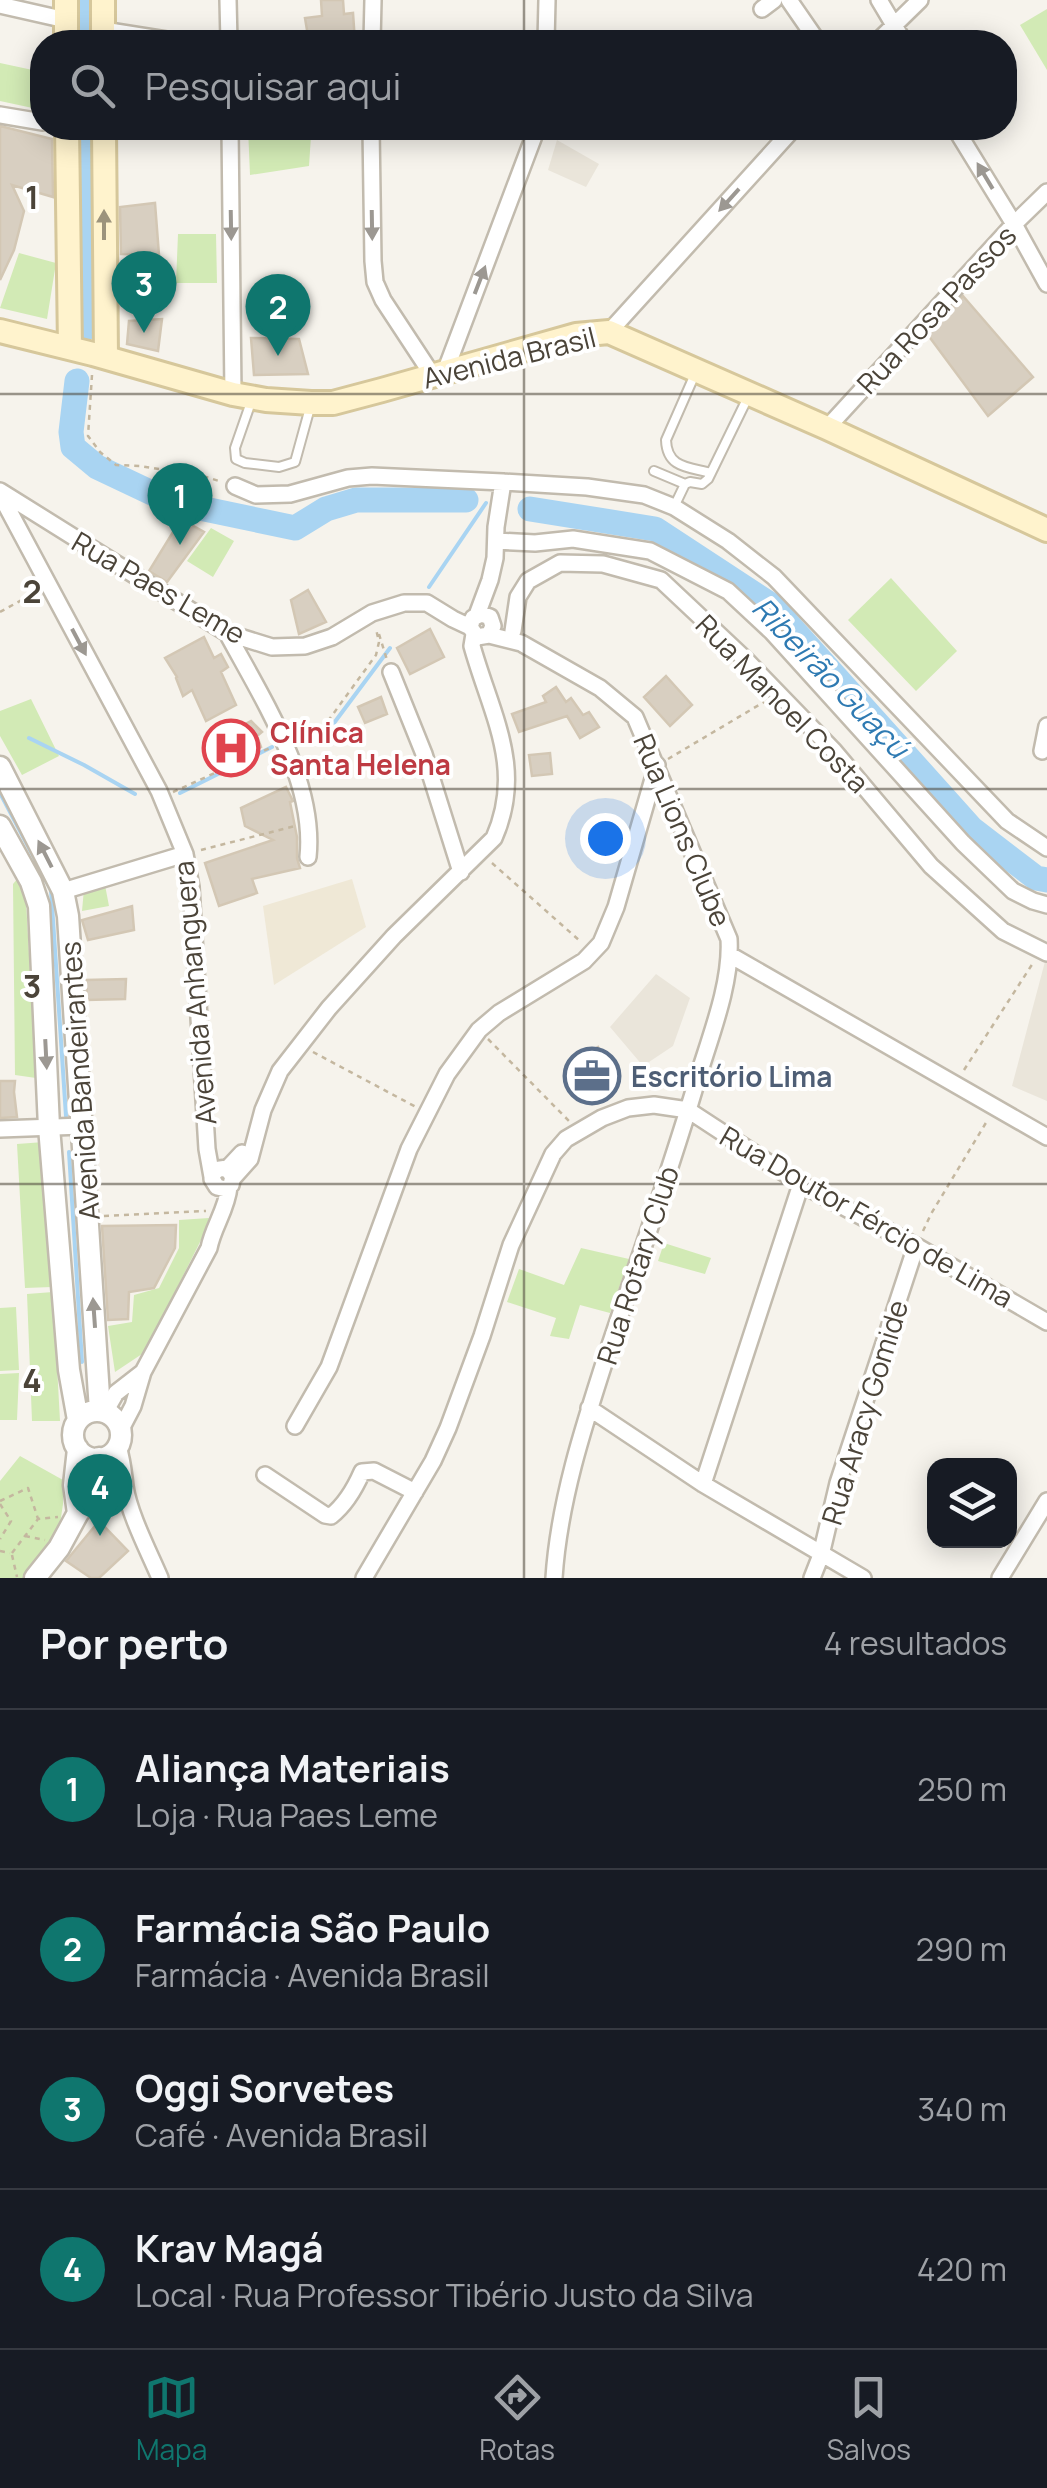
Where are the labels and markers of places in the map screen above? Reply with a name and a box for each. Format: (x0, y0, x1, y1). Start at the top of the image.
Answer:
pin: 3 (112, 250, 176, 333)
pin: 2 (246, 274, 310, 356)
pin: 1 (148, 462, 212, 545)
place label: Clínica Santa Helena (270, 713, 451, 783)
hospital icon: Clínica Santa Helena (201, 718, 261, 778)
office icon: Escritório Lima (562, 1046, 622, 1106)
place label: Escritório Lima (631, 1057, 832, 1095)
pin: 4 (68, 1454, 132, 1536)

